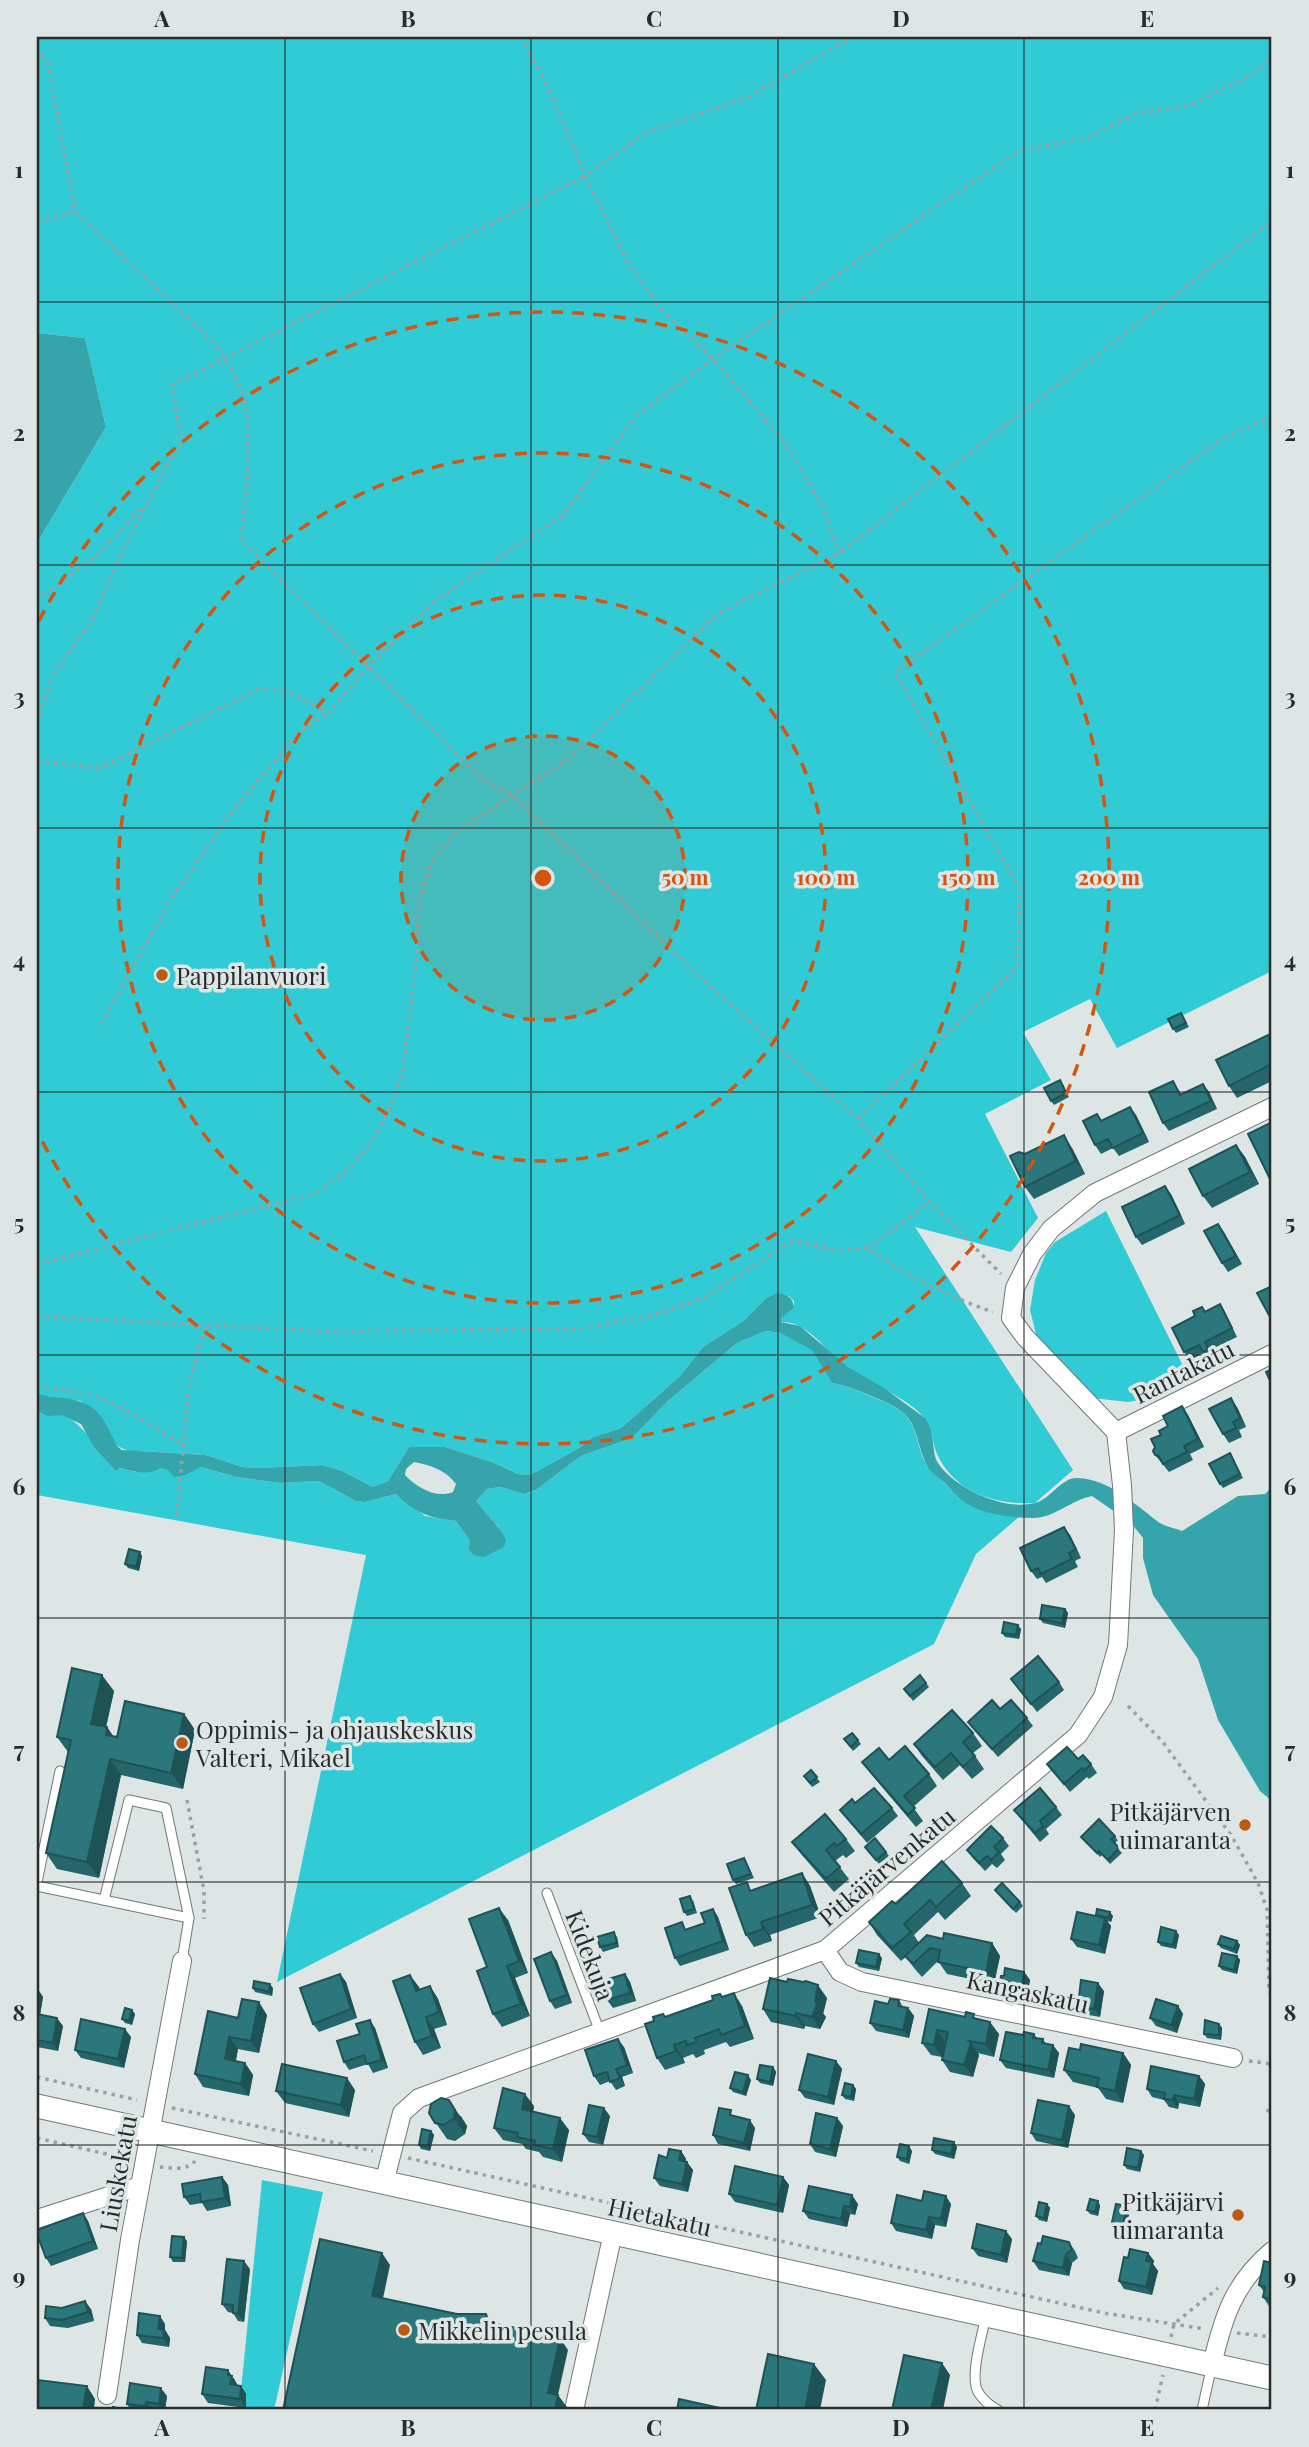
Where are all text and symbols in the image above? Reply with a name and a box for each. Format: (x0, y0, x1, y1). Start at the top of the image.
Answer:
text: A (153, 2, 170, 33)
text: B (400, 2, 416, 33)
text: C (646, 2, 662, 33)
text: D (892, 2, 910, 33)
text: E (1140, 2, 1154, 33)
text: 1 (15, 153, 24, 184)
text: 1 (1286, 153, 1295, 184)
text: 2 (13, 416, 25, 447)
text: 2 (1284, 416, 1296, 447)
text: 3 (13, 680, 25, 711)
text: 3 (1284, 680, 1296, 711)
text: 50 m (661, 862, 709, 890)
text: 100 m (796, 862, 856, 890)
text: 150 m (941, 862, 995, 890)
text: 200 m (1078, 862, 1140, 890)
centre of rings (531, 866, 555, 890)
text: 4 (13, 943, 25, 974)
text: 4 (1284, 943, 1296, 974)
place label: Pappilanvuori (176, 959, 326, 991)
marker: Pappilanvuori (154, 967, 170, 983)
text: 5 (14, 1206, 24, 1237)
text: 5 (1285, 1206, 1295, 1237)
street label: Rantakatu (1127, 1332, 1239, 1410)
text: 6 (13, 1470, 26, 1501)
text: 6 (1284, 1470, 1297, 1501)
place label: Oppimis- ja ohjauskeskus Valteri, Mikael (195, 1713, 473, 1773)
text: 7 (14, 1733, 25, 1764)
text: 7 (1285, 1733, 1296, 1764)
marker: Oppimis- ja ohjauskeskus Valteri, Mikael (174, 1735, 190, 1751)
place label: Pitkäjärven uimaranta (1109, 1795, 1231, 1855)
street label: Pitkäjärvenkatu (811, 1799, 961, 1933)
marker: Pitkäjärven uimaranta (1237, 1817, 1253, 1833)
street label: Kidekuja (559, 1905, 623, 2005)
street label: Kangaskatu (964, 1962, 1092, 2020)
text: 8 (13, 1996, 25, 2027)
text: 8 (1284, 1996, 1296, 2027)
street label: Liuskekatu (91, 2112, 143, 2234)
place label: Pitkäjärvi uimaranta (1112, 2185, 1224, 2245)
street label: Hietakatu (605, 2189, 715, 2243)
marker: Pitkäjärvi uimaranta (1230, 2207, 1246, 2223)
text: 9 (13, 2260, 25, 2291)
text: 9 (1284, 2260, 1296, 2291)
place label: Mikkelin pesula (418, 2314, 587, 2346)
marker: Mikkelin pesula (396, 2322, 412, 2338)
text: A (153, 2411, 170, 2442)
text: B (400, 2411, 416, 2442)
text: C (646, 2411, 662, 2442)
text: D (892, 2411, 910, 2442)
text: E (1140, 2411, 1154, 2442)

